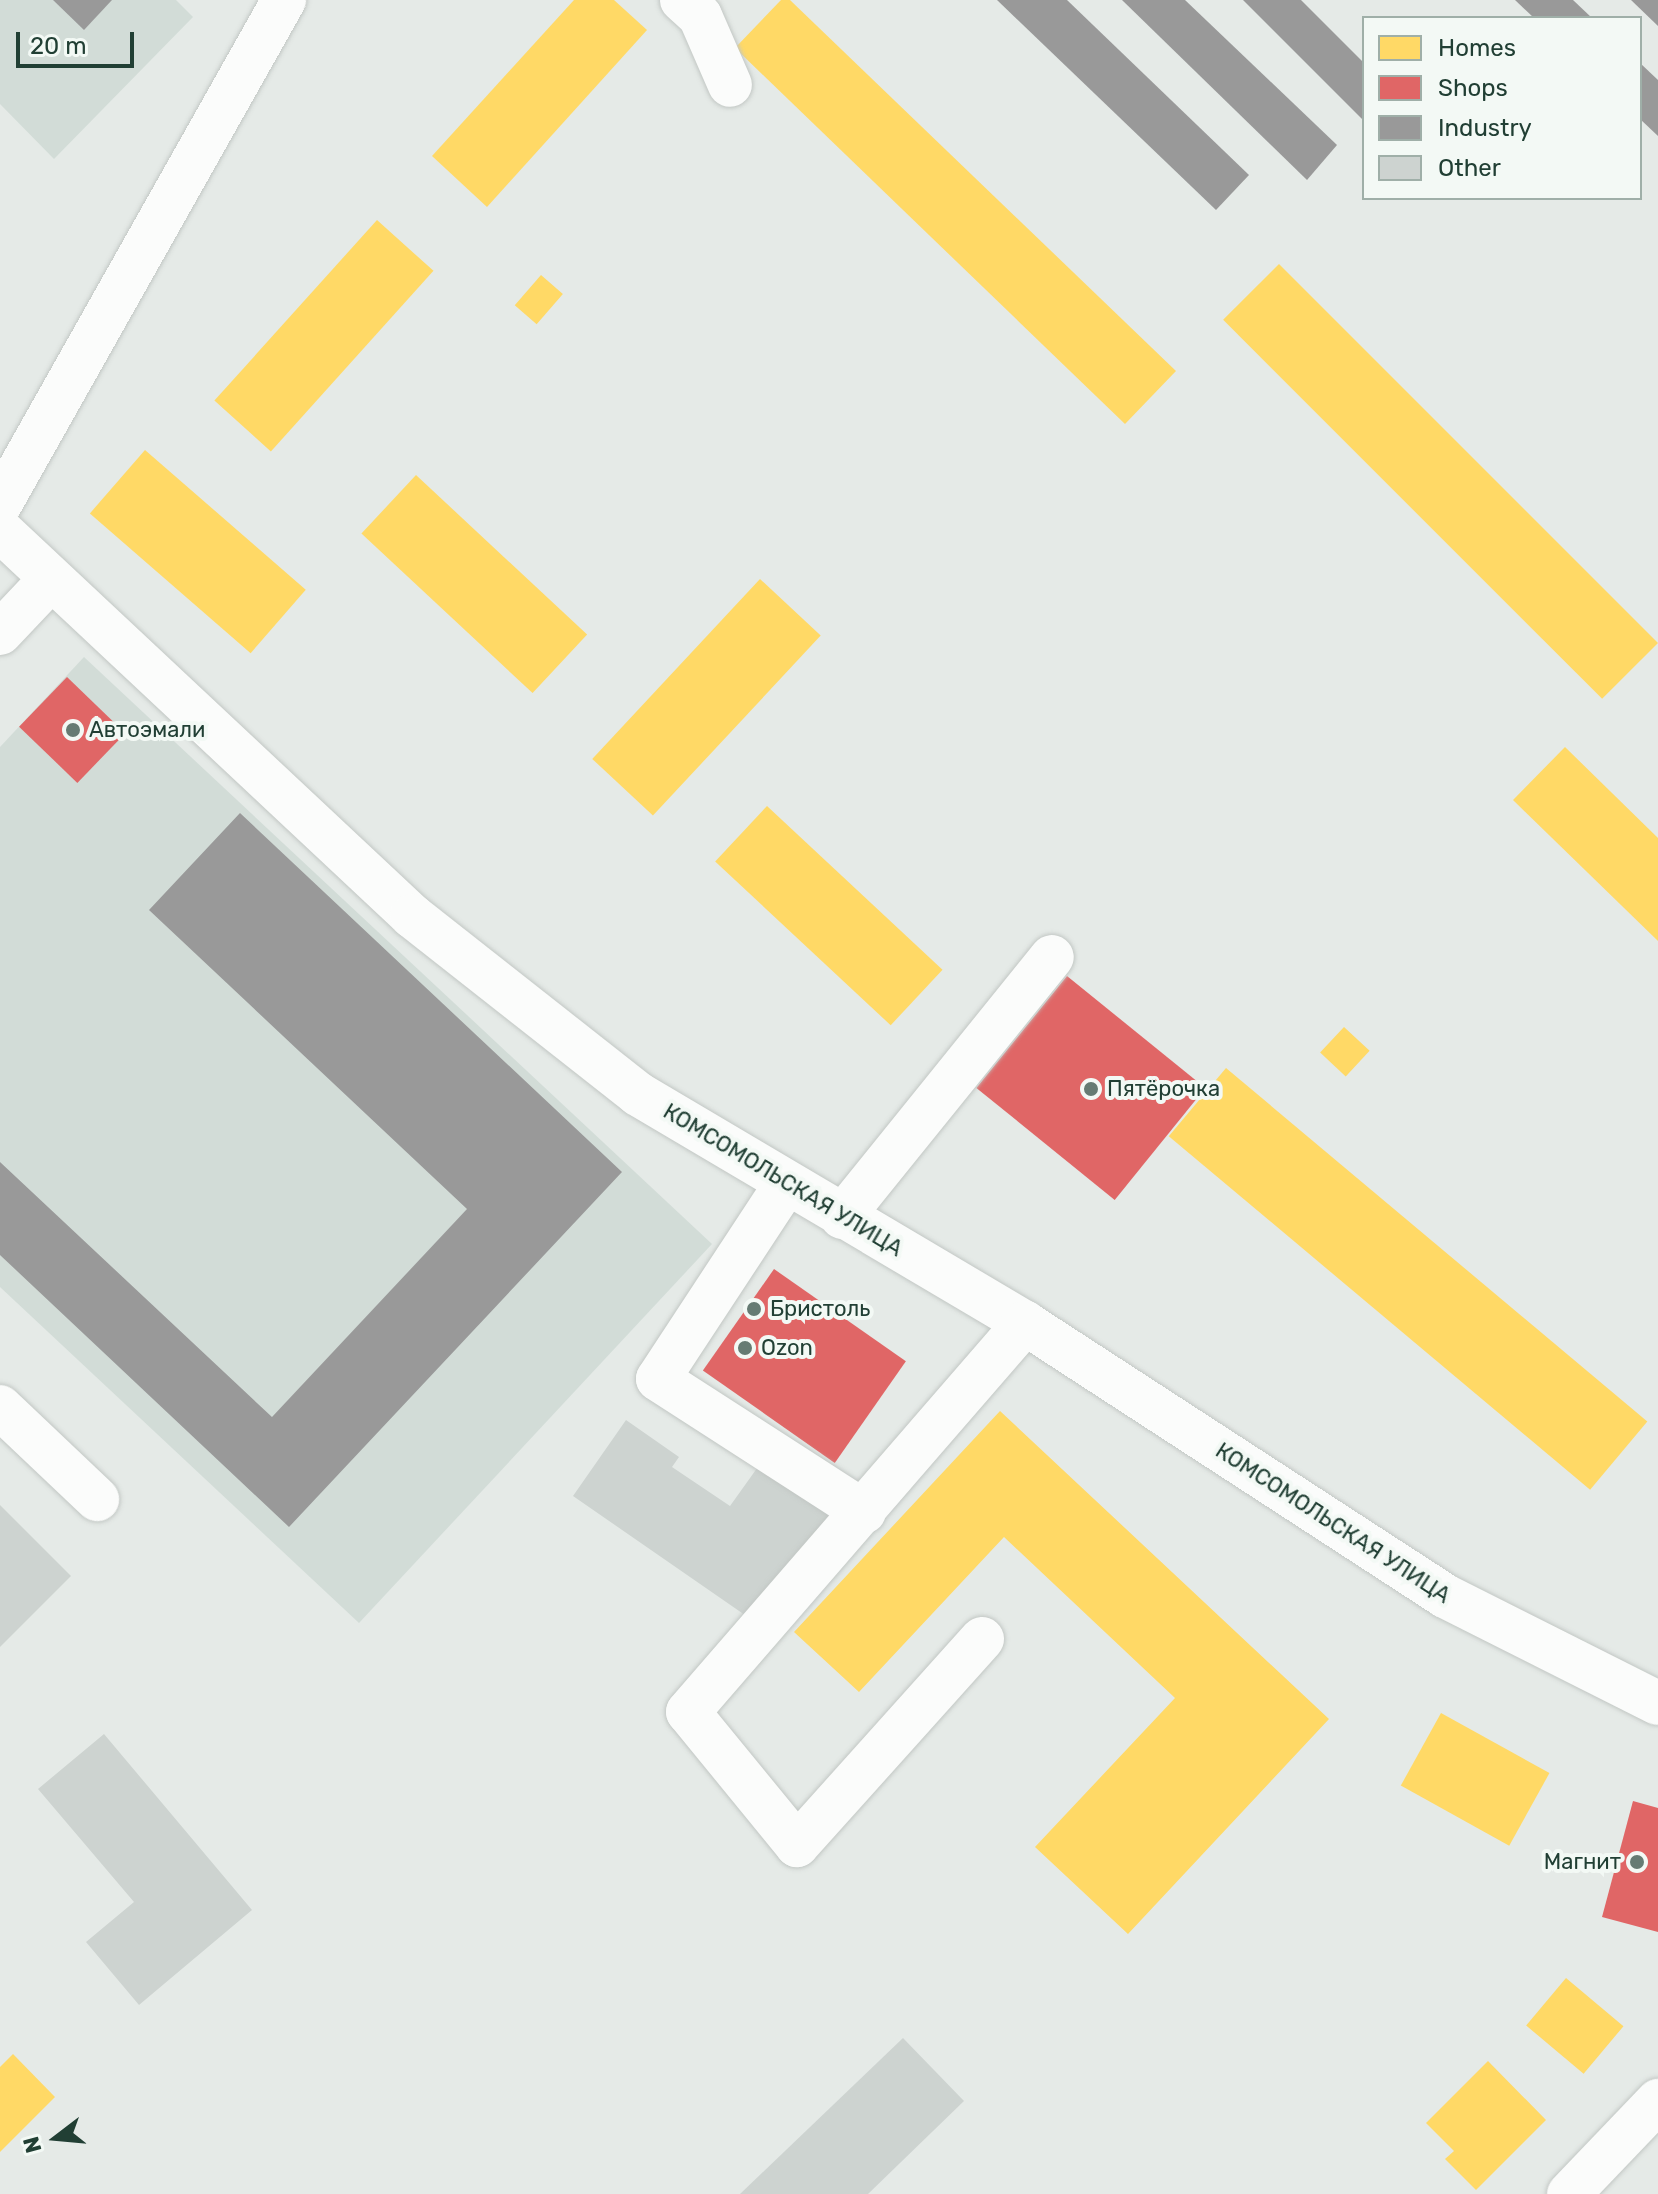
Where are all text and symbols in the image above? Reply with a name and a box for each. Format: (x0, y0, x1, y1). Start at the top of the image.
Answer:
scale bar (20, 16, 138, 66)
legend (1362, 16, 1642, 200)
text: 20 m (30, 32, 87, 60)
text: Homes (1438, 34, 1516, 62)
text: Shops (1438, 74, 1508, 102)
text: Industry (1438, 114, 1532, 142)
text: Other (1438, 154, 1501, 182)
place label: Автоэмали (89, 717, 205, 743)
marker: Автоэмали (64, 721, 82, 739)
place label: Пятёрочка (1107, 1076, 1220, 1102)
marker: Пятёрочка (1082, 1080, 1100, 1098)
street label: КОМСОМОЛЬСКАЯ УЛИЦА (659, 1098, 907, 1262)
place label: Бристоль (770, 1296, 870, 1322)
marker: Бристоль (745, 1300, 763, 1318)
place label: Ozon (761, 1335, 813, 1361)
marker: Ozon (736, 1339, 754, 1357)
street label: КОМСОМОЛЬСКАЯ УЛИЦА (1211, 1437, 1455, 1609)
place label: Магнит (1544, 1849, 1621, 1875)
marker: Магнит (1628, 1853, 1646, 1871)
north arrow (16, 2098, 96, 2178)
text: N (17, 2133, 48, 2156)

